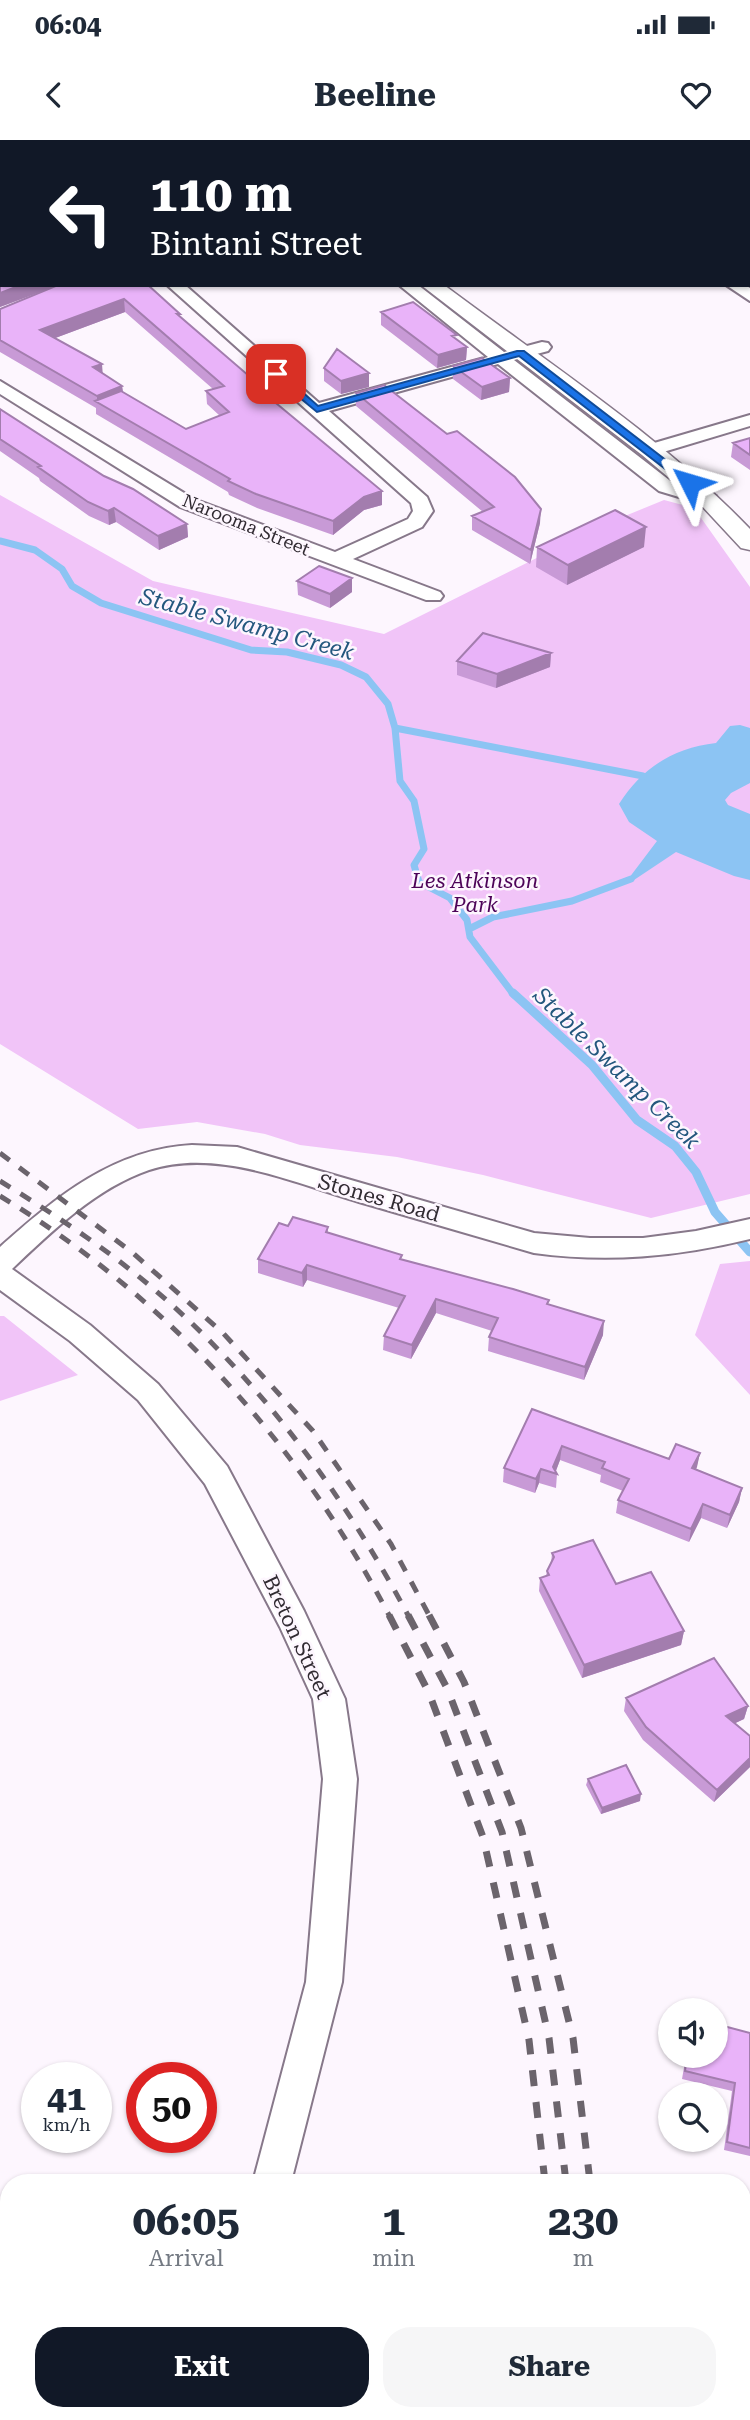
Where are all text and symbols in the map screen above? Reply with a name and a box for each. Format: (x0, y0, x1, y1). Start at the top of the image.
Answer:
text: 06:04 (35, 10, 101, 40)
icon: back (35, 76, 73, 114)
text: Beeline (314, 76, 436, 114)
icon: heart (677, 76, 715, 114)
text: 110 m (150, 166, 292, 223)
icon: left (35, 168, 126, 259)
text: Bintani Street (150, 225, 362, 263)
pin (246, 344, 306, 404)
icon: arrive (257, 355, 295, 393)
position arrow (653, 446, 727, 520)
street label: Narooma Street (179, 489, 313, 560)
water label: Stable Swamp Creek (136, 583, 357, 666)
park label: Les Atkinson Park (411, 869, 538, 917)
water label: Stable Swamp Creek (527, 981, 706, 1155)
street label: Stones Road (315, 1169, 443, 1227)
street label: Breton Street (258, 1571, 336, 1703)
map controls (658, 1998, 728, 2152)
button: sound (658, 1998, 728, 2068)
speed limit sign: 50 (126, 2062, 217, 2153)
text: 41 (47, 2078, 86, 2119)
button: search (658, 2082, 728, 2152)
text: km/h (42, 2114, 91, 2135)
text: 06:05 (133, 2196, 240, 2245)
text: 1 (382, 2196, 406, 2245)
text: 230 (548, 2196, 618, 2245)
text: Arrival (149, 2245, 223, 2272)
text: min (372, 2245, 415, 2272)
text: m (573, 2245, 594, 2272)
button: Exit (35, 2327, 369, 2407)
button: Share (383, 2327, 716, 2407)

